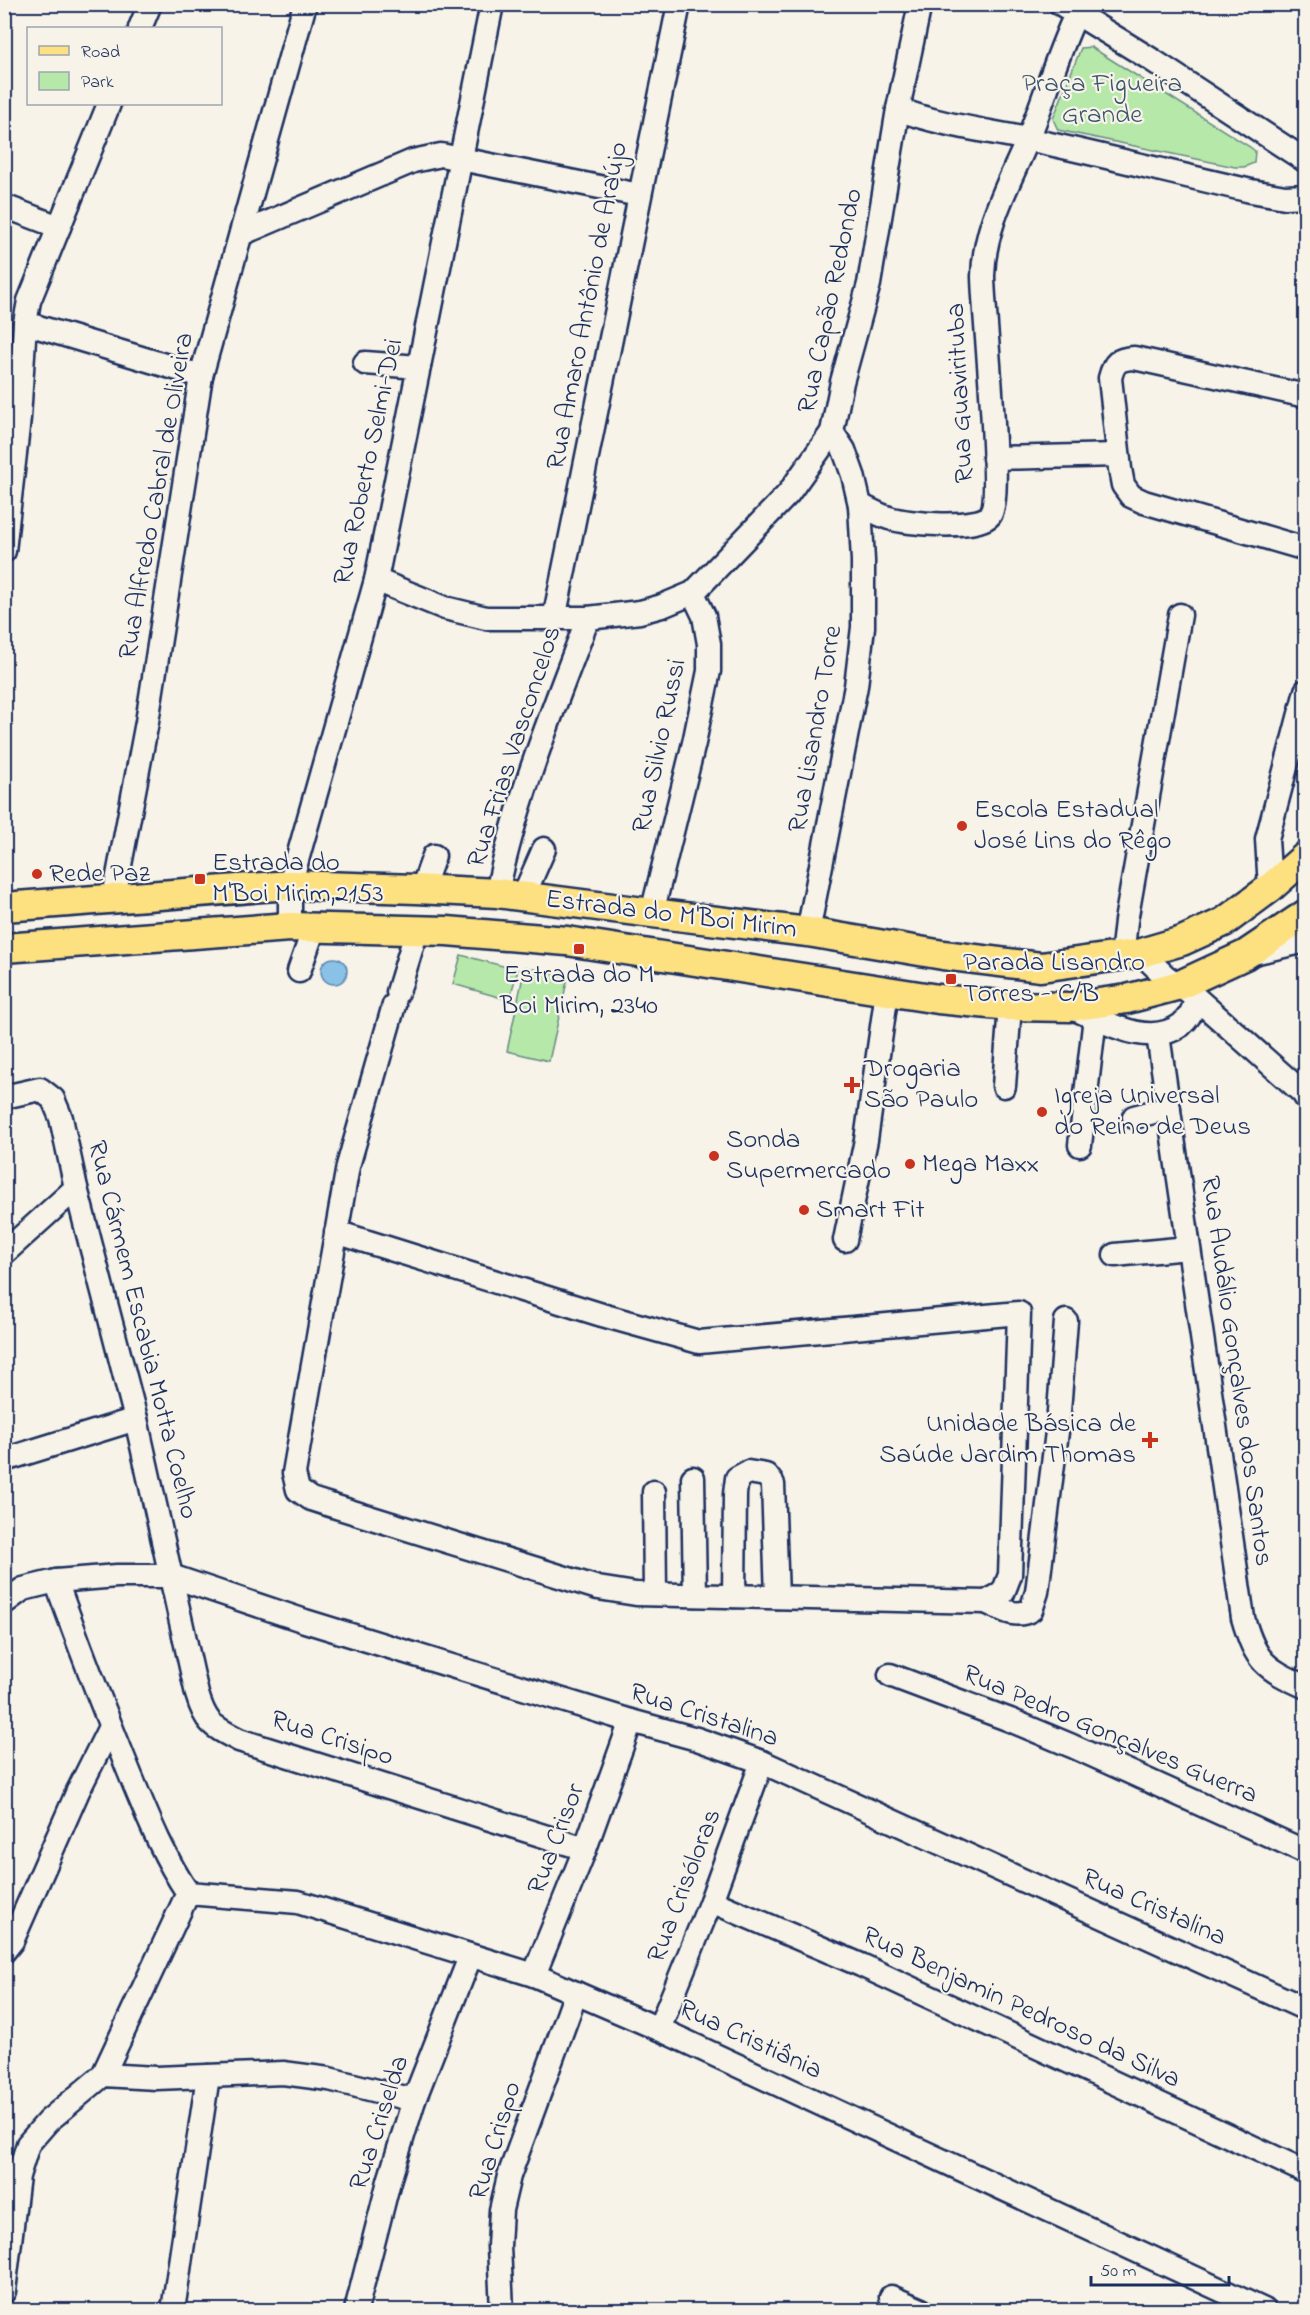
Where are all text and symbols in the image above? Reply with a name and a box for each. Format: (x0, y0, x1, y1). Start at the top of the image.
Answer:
legend (27, 27, 222, 105)
text: Road (81, 40, 120, 66)
park label: Praça Figueira Grande (1022, 65, 1182, 135)
text: Park (81, 70, 114, 96)
street label: Rua Amaro Antônio de Araújo (537, 139, 639, 473)
street label: Rua Capão Redondo (788, 185, 874, 417)
street label: Rua Guavirituba (937, 302, 985, 484)
street label: Rua Alfredo Cabral de Oliveira (109, 330, 205, 662)
street label: Rua Roberto Selmi-Dei (324, 335, 414, 589)
street label: Rua Frias Vasconcelos (458, 621, 572, 873)
street label: Rua Lisandro Torre (779, 621, 854, 836)
street label: Rua Silvio Russi (623, 655, 697, 837)
place label: Escola Estadual José Lins do Rêgo (974, 791, 1172, 861)
marker: Escola Estadual José Lins do Rêgo (955, 819, 969, 833)
place label: Estrada do M'Boi Mirim,2153 (212, 844, 384, 914)
place label: Rede Paz (49, 855, 151, 894)
marker: Rede Paz (30, 867, 44, 881)
marker: Estrada do M'Boi Mirim,2153 (193, 872, 207, 886)
street label: Estrada do M'Boi Mirim (543, 880, 799, 950)
marker: Estrada do M Boi Mirim, 2340 (572, 942, 586, 956)
place label: Parada Lisandro Torres - C/B (963, 944, 1145, 1014)
place label: Estrada do M Boi Mirim, 2340 (499, 956, 658, 1026)
marker: Parada Lisandro Torres - C/B (944, 972, 958, 986)
place label: Drogaria São Paulo (863, 1050, 978, 1120)
place label: Igreja Universal do Reino de Deus (1054, 1077, 1251, 1147)
marker: Drogaria São Paulo (845, 1078, 859, 1092)
marker: Igreja Universal do Reino de Deus (1035, 1105, 1049, 1119)
place label: Sonda Supermercado (726, 1121, 891, 1191)
street label: Rua Cármem Escabia Motta Coelho (76, 1137, 208, 1523)
place label: Mega Maxx (922, 1145, 1039, 1184)
marker: Sonda Supermercado (707, 1149, 721, 1163)
marker: Mega Maxx (903, 1157, 917, 1171)
street label: Rua Audálio Gonçalves dos Santos (1189, 1173, 1283, 1569)
place label: Smart Fit (816, 1191, 925, 1230)
marker: Smart Fit (797, 1203, 811, 1217)
place label: Unidade Básica de Saúde Jardim Thomas (879, 1405, 1137, 1475)
marker: Unidade Básica de Saúde Jardim Thomas (1141, 1431, 1159, 1449)
street label: Rua Pedro Gonçalves Guerra (956, 1655, 1264, 1815)
street label: Rua Cristalina (625, 1674, 783, 1758)
street label: Rua Crisipo (266, 1701, 398, 1777)
street label: Rua Crisor (518, 1777, 596, 1900)
street label: Rua Crisóloras (638, 1803, 732, 1969)
street label: Rua Cristalina (1076, 1859, 1232, 1957)
street label: Rua Benjamin Pedroso da Silva (855, 1917, 1187, 2099)
street label: Rua Cristiânia (672, 1990, 828, 2090)
street label: Rua Criselda (340, 2050, 420, 2196)
street label: Rua Crispo (459, 2077, 533, 2205)
scale bar (1091, 2249, 1229, 2287)
text: 50 m (1100, 2259, 1137, 2285)

